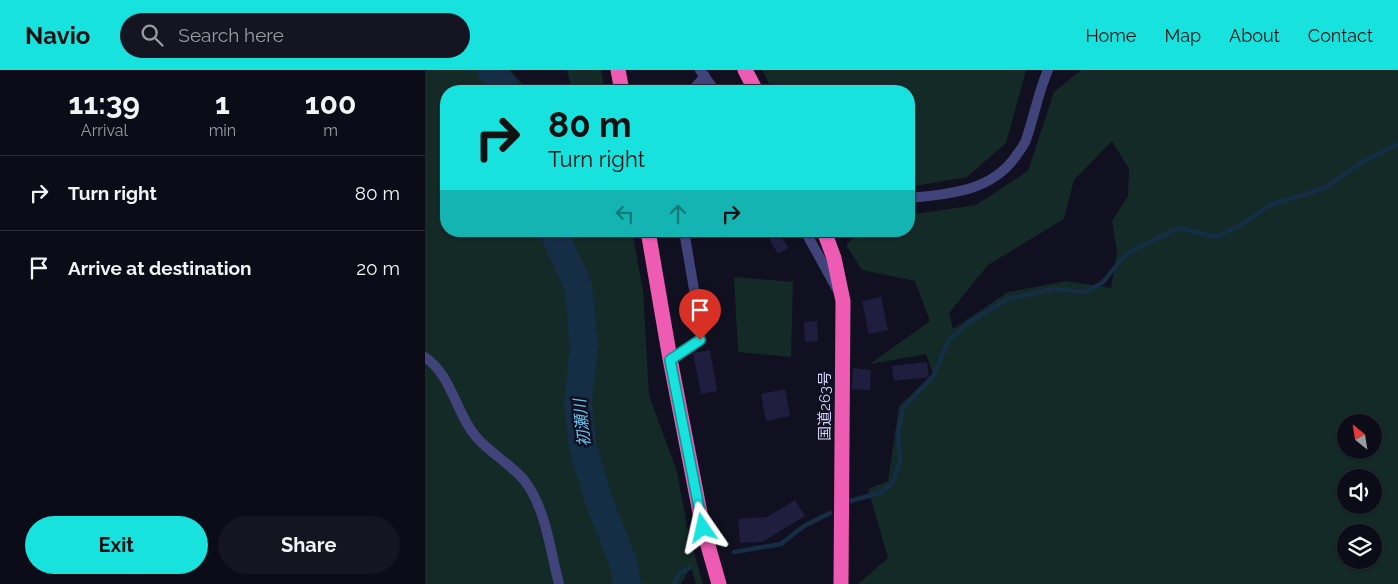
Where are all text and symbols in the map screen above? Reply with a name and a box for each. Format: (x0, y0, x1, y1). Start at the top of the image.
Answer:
search box (120, 13, 470, 58)
text: Navio (25, 21, 90, 50)
icon: search (138, 21, 166, 49)
text: Search here (178, 24, 284, 46)
text: Home (1085, 25, 1136, 46)
text: Map (1164, 25, 1201, 46)
text: About (1229, 25, 1280, 46)
text: Contact (1308, 25, 1373, 46)
text: 11:39 (69, 86, 140, 121)
text: 1 (215, 86, 230, 121)
text: 100 (305, 86, 356, 121)
text: 80 m (548, 104, 632, 145)
icon: right (465, 105, 530, 170)
text: Arrival (81, 121, 128, 140)
text: min (209, 121, 236, 140)
text: m (323, 121, 338, 140)
text: Turn right (548, 146, 645, 172)
icon: right (25, 179, 53, 207)
text: Turn right (68, 182, 157, 204)
text: 80 m (355, 182, 400, 204)
icon: left (611, 200, 639, 228)
icon: ahead (664, 200, 692, 228)
icon: right (717, 200, 745, 228)
icon: arrive (25, 254, 53, 282)
text: Arrive at destination (68, 257, 252, 279)
text: 20 m (356, 257, 400, 279)
pin (679, 289, 721, 340)
icon: arrive (686, 296, 714, 324)
street label: 国道263号 (816, 371, 834, 441)
water label: 初瀬川 (570, 396, 594, 448)
north arrow (1337, 414, 1383, 459)
map controls (1337, 414, 1382, 569)
button: sound (1337, 469, 1382, 514)
position arrow (676, 501, 728, 553)
button: Exit (25, 516, 208, 574)
button: Share (218, 516, 400, 574)
button: layers (1337, 524, 1382, 569)

